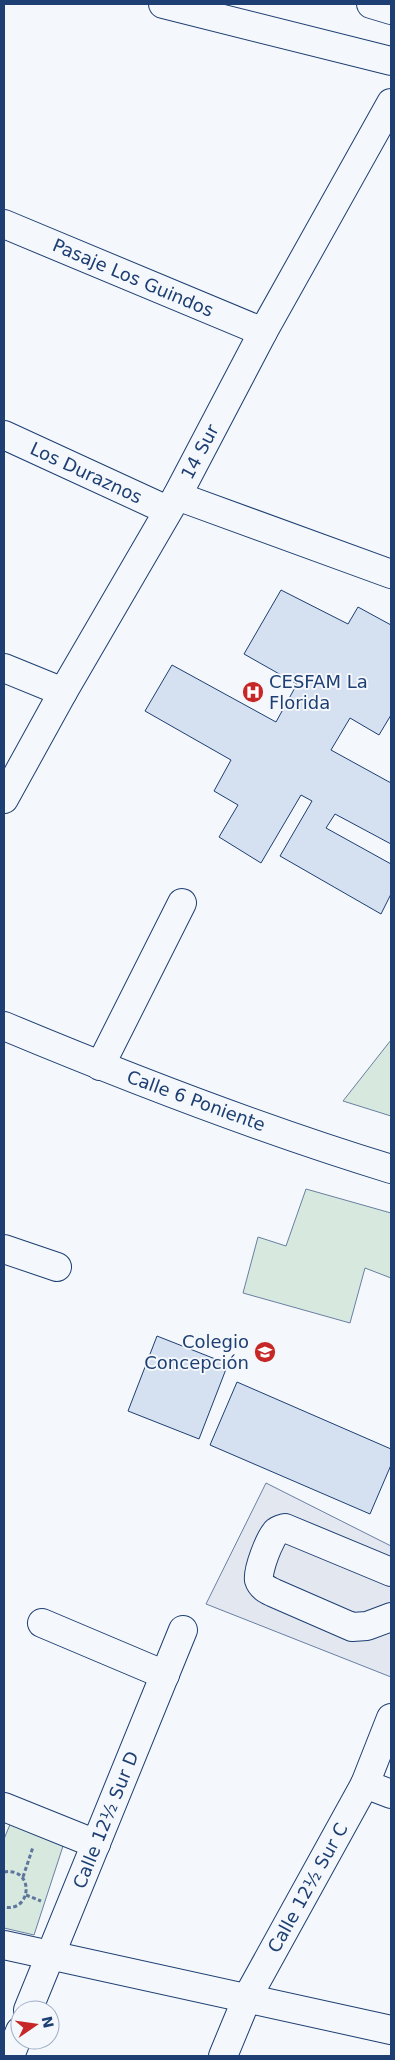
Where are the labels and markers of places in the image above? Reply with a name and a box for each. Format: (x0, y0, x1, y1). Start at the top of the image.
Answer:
place label: CESFAM La Florida (269, 671, 368, 713)
hospital icon: CESFAM La Florida (241, 680, 265, 704)
place label: Colegio Concepción (144, 1331, 249, 1373)
school or university icon: Colegio Concepción (253, 1340, 277, 1364)

